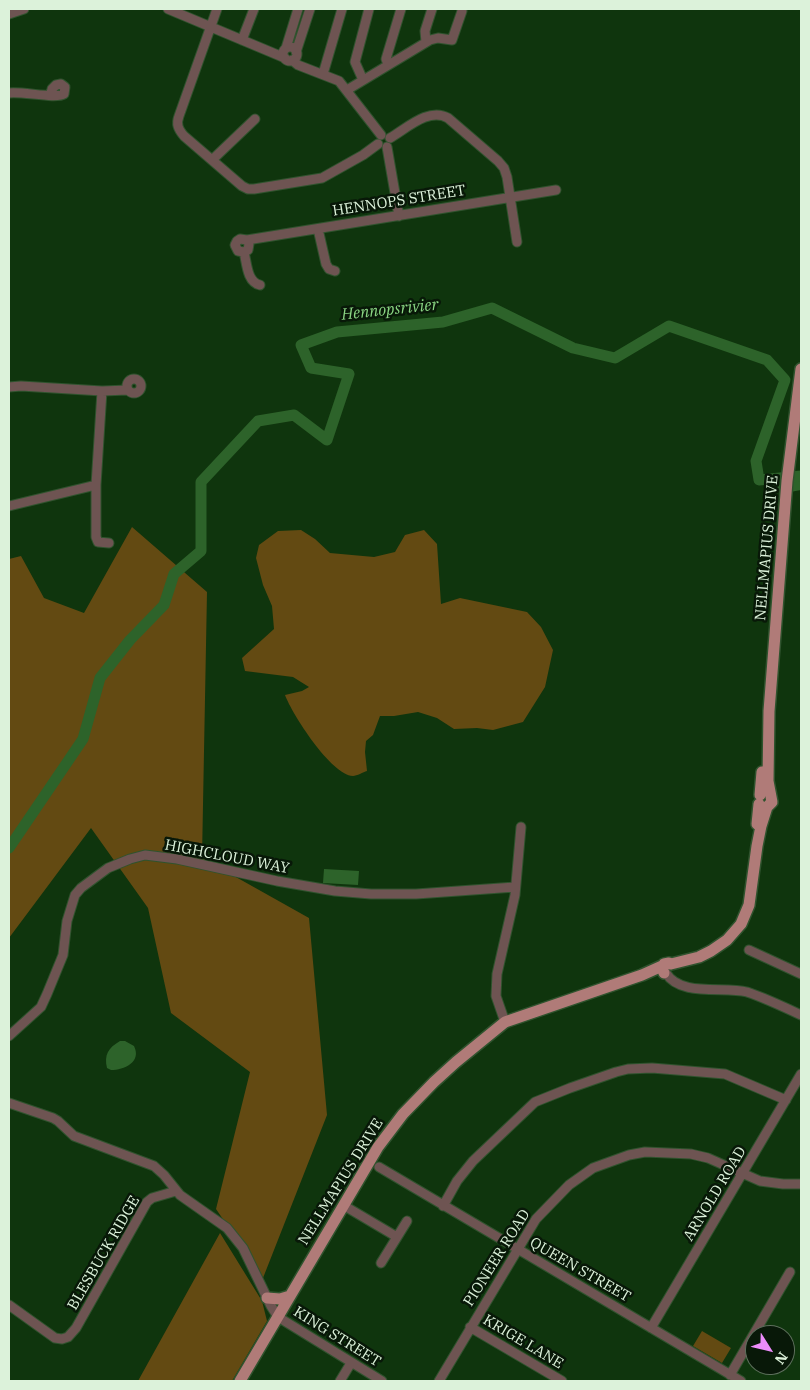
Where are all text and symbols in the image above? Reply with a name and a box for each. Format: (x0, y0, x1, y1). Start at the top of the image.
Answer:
street label: HENNOPS STREET (331, 182, 467, 220)
water label: Hennopsrivier (341, 295, 439, 325)
street label: NELLMAPIUS DRIVE (752, 475, 782, 621)
street label: HIGHCLOUD WAY (163, 836, 291, 878)
street label: NELLMAPIUS DRIVE (295, 1115, 387, 1249)
street label: ARNOLD ROAD (680, 1144, 750, 1244)
street label: BLESBUCK RIDGE (64, 1193, 144, 1313)
street label: PIONEER ROAD (460, 1206, 534, 1310)
street label: QUEEN STREET (526, 1234, 634, 1306)
street label: KING STREET (290, 1303, 384, 1371)
street label: KRIGE LANE (480, 1311, 566, 1373)
north arrow (745, 1325, 795, 1375)
text: N (771, 1348, 792, 1368)

